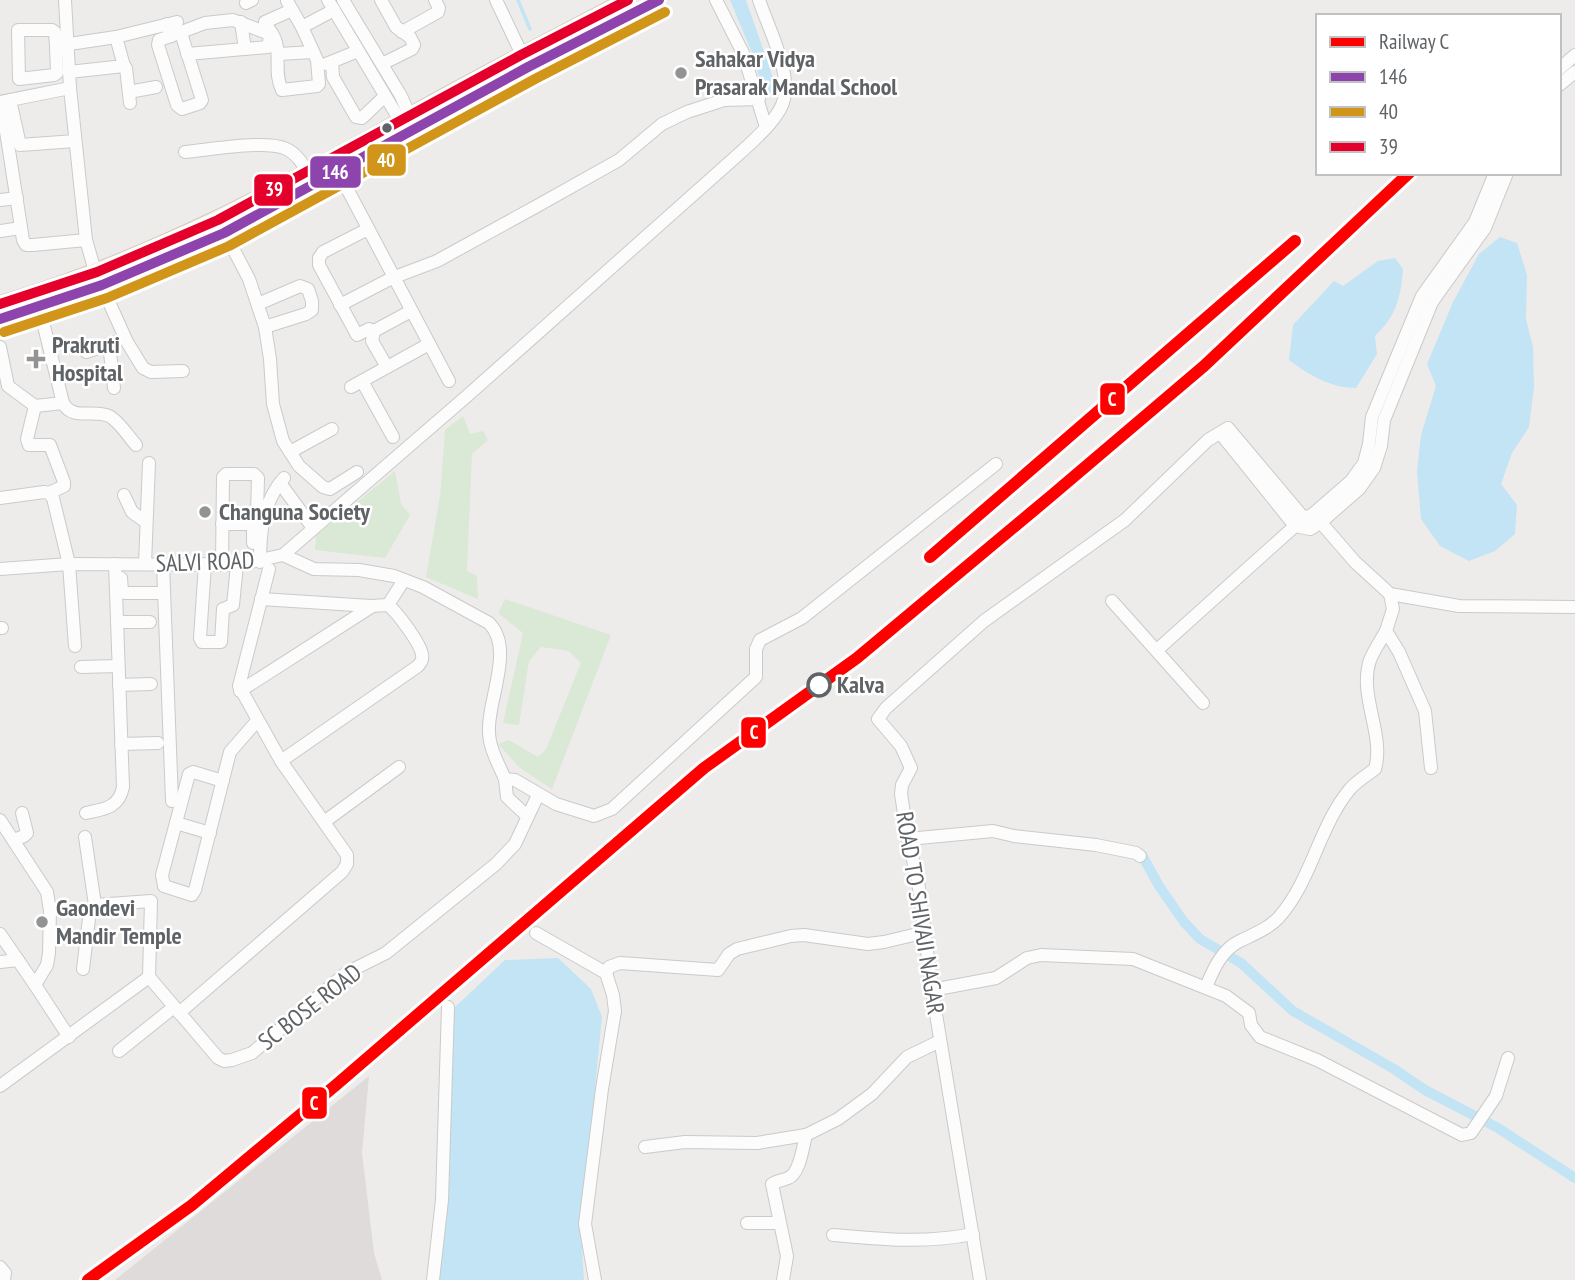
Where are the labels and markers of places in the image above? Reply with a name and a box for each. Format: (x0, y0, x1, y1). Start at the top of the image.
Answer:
place label: Sahakar Vidya Prasarak Mandal School (695, 43, 897, 102)
marker: Sahakar Vidya Prasarak Mandal School (673, 65, 689, 81)
unlabelled marker (380, 121, 394, 135)
place label: Prakruti Hospital (52, 329, 123, 388)
marker: Prakruti Hospital (26, 349, 46, 369)
place label: Changuna Society (219, 496, 370, 527)
marker: Changuna Society (197, 504, 213, 520)
place label: Kalva (837, 669, 884, 700)
marker: Kalva (807, 673, 831, 697)
place label: Gaondevi Mandir Temple (56, 892, 182, 951)
marker: Gaondevi Mandir Temple (34, 914, 50, 930)

